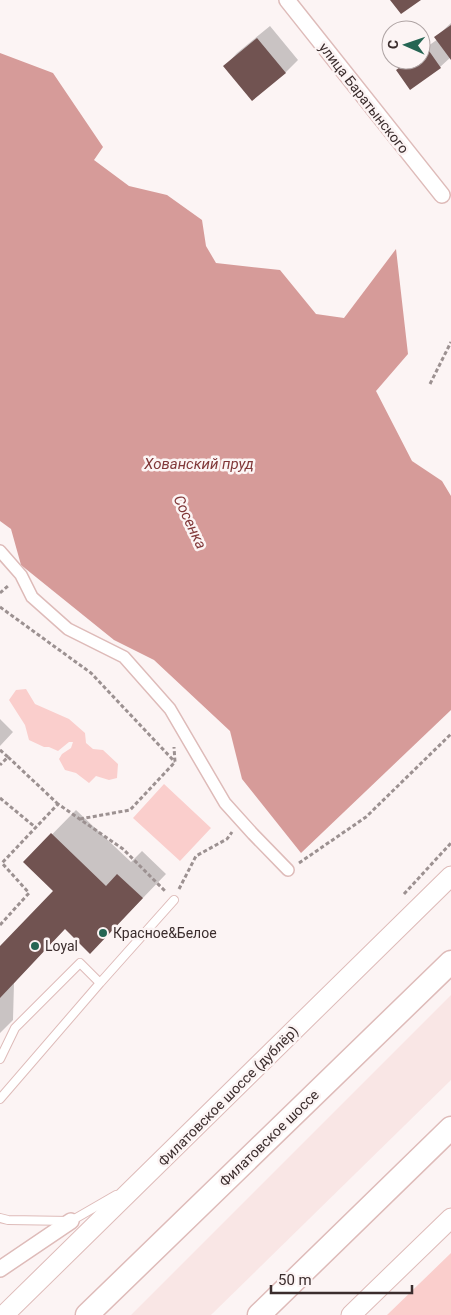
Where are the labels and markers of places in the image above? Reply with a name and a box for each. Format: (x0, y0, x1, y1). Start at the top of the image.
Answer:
place label: Красное&Белое (113, 925, 217, 941)
marker: Красное&Белое (97, 927, 109, 939)
place label: Loyal (45, 938, 78, 954)
marker: Loyal (29, 940, 41, 952)

